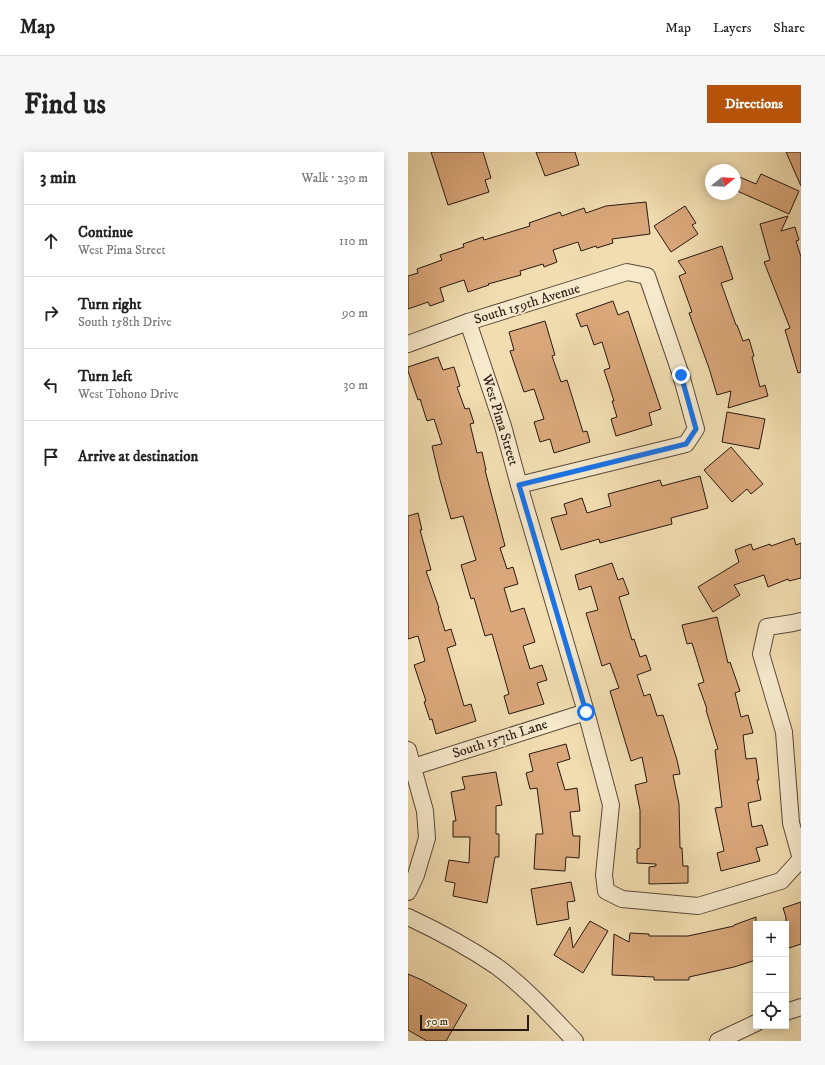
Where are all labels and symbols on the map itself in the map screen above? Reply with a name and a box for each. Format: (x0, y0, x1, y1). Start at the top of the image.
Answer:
north arrow (705, 164, 741, 200)
street label: South 159th Avenue (472, 279, 582, 329)
route end (672, 366, 690, 384)
street label: West Pima Street (477, 371, 523, 468)
route start (577, 703, 595, 721)
street label: South 157th Lane (450, 715, 550, 763)
scale bar (420, 1013, 529, 1032)

